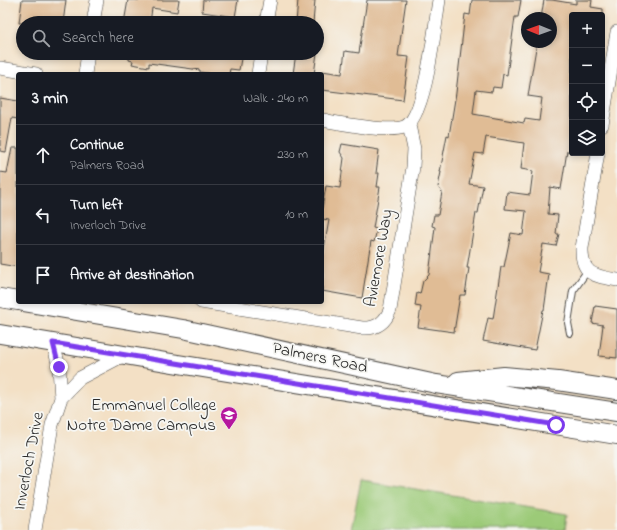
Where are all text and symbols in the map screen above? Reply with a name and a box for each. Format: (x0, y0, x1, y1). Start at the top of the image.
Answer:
north arrow (521, 12, 557, 48)
map controls (569, 12, 605, 156)
button: + (569, 12, 605, 48)
search box (16, 16, 324, 60)
icon: search (30, 27, 52, 49)
text: Search here (62, 27, 134, 49)
button: − (569, 48, 605, 84)
button: locate (569, 84, 605, 120)
text: 3 min (32, 86, 68, 111)
text: Walk · 240 m (243, 89, 308, 108)
button: layers (569, 120, 605, 156)
text: Continue (70, 134, 124, 156)
icon: ahead (32, 144, 54, 166)
text: 230 m (277, 145, 308, 164)
text: Palmers Road (70, 156, 144, 175)
text: Turn left (70, 194, 123, 216)
icon: left (32, 204, 54, 226)
text: 10 m (285, 205, 308, 224)
street label: Aviemore Way (358, 207, 401, 309)
text: Inverloch Drive (70, 216, 146, 235)
icon: arrive (32, 264, 54, 286)
text: Arrive at destination (70, 264, 194, 286)
street label: Palmers Road (270, 336, 370, 380)
route end (50, 358, 68, 376)
place label: Emmanuel College Notre Dame Campus (67, 393, 216, 438)
school or university icon: Emmanuel College Notre Dame Campus (219, 405, 239, 430)
street label: Inverloch Drive (7, 409, 51, 512)
route start (547, 416, 565, 434)

